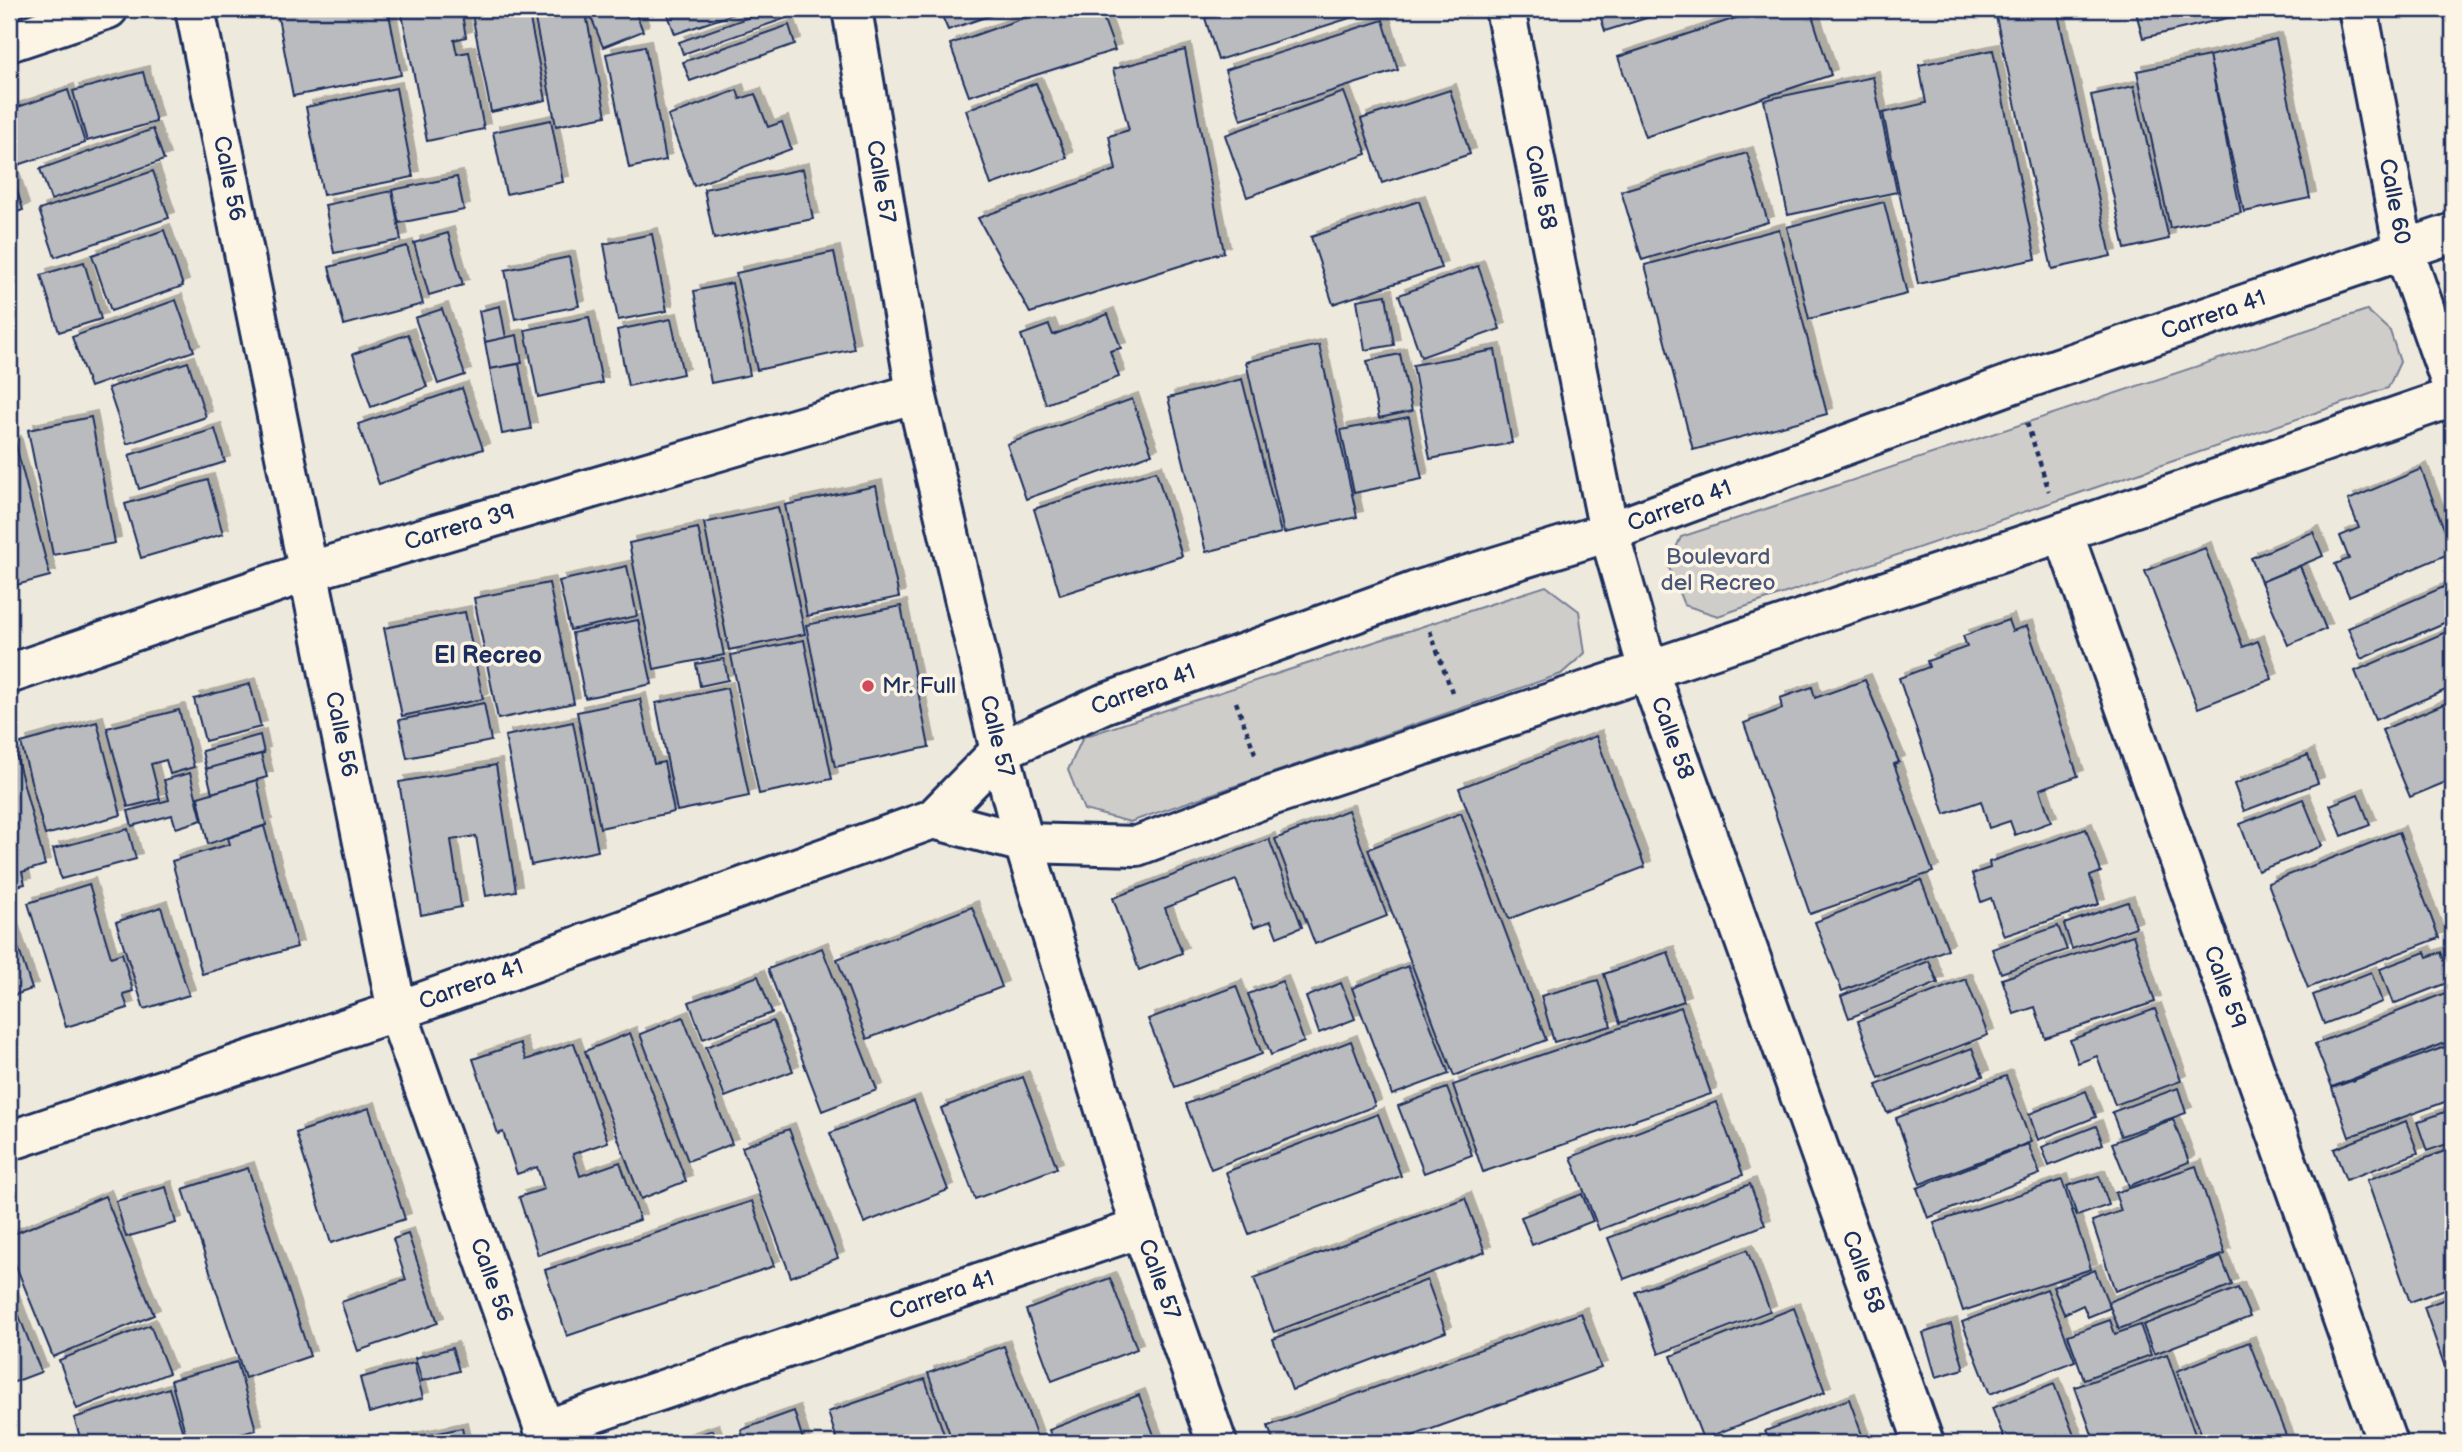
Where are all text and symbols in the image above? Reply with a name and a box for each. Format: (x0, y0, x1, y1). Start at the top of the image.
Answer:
street label: Calle 56 (207, 133, 251, 224)
street label: Calle 57 (860, 138, 902, 226)
street label: Calle 58 (1518, 143, 1563, 232)
street label: Calle 60 (2373, 156, 2416, 247)
street label: Carrera 41 (2157, 284, 2270, 346)
street label: Carrera 41 (1623, 474, 1736, 538)
street label: Carrera 39 (401, 498, 518, 557)
park label: Boulevard del Recreo (1661, 543, 1775, 597)
district label: El Recreo (434, 641, 542, 670)
street label: Carrera 41 (1086, 658, 1199, 722)
place label: Mr. Full (882, 672, 956, 700)
marker: Mr. Full (860, 678, 876, 694)
street label: Calle 56 (319, 689, 364, 780)
street label: Calle 57 (973, 692, 1021, 781)
street label: Calle 58 (1645, 693, 1700, 783)
street label: Calle 59 (2197, 942, 2252, 1032)
street label: Carrera 41 (415, 953, 527, 1016)
street label: Calle 58 (1835, 1227, 1891, 1317)
street label: Calle 56 (464, 1234, 519, 1325)
street label: Calle 57 (1132, 1235, 1187, 1324)
street label: Carrera 41 (886, 1265, 998, 1326)

